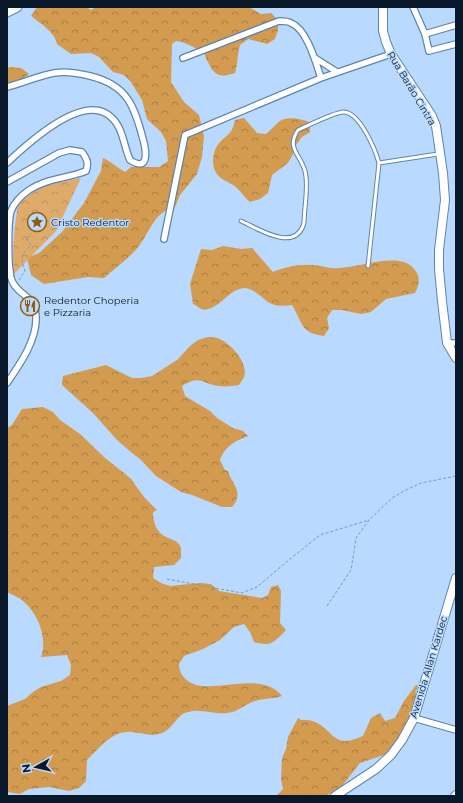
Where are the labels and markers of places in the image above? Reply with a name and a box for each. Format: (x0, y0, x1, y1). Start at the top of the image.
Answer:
place icon: Cristo Redentor (26, 211, 48, 233)
place label: Cristo Redentor (51, 216, 129, 229)
place label: Redentor Choperia e Pizzaria (44, 294, 139, 319)
restaurant icon: Redentor Choperia e Pizzaria (19, 295, 41, 317)

